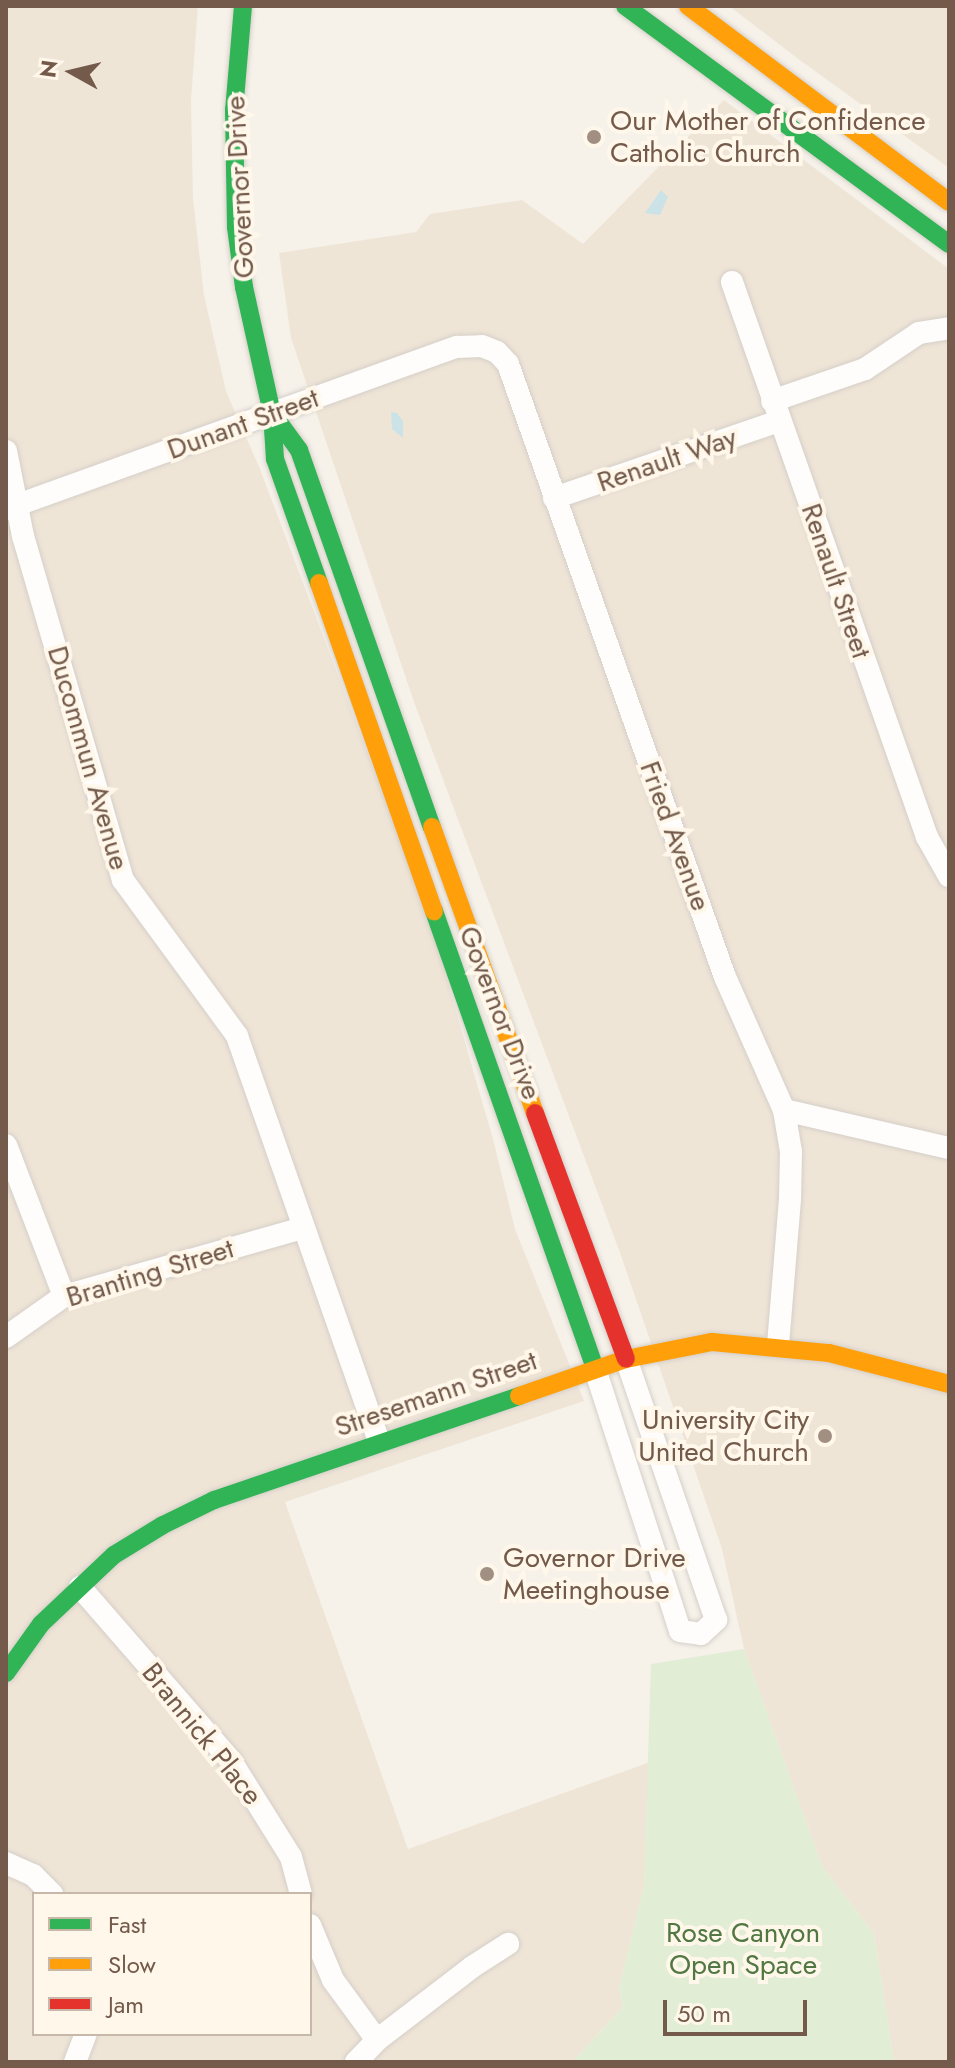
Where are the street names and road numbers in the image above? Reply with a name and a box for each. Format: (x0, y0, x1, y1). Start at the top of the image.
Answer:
street label: Governor Drive (218, 95, 262, 279)
street label: Dunant Street (163, 381, 323, 467)
street label: Renault Way (593, 420, 741, 500)
street label: Renault Street (794, 499, 878, 663)
street label: Ducommun Avenue (40, 642, 136, 874)
street label: Fried Avenue (632, 757, 718, 915)
street label: Governor Drive (452, 922, 548, 1104)
street label: Branting Street (62, 1232, 238, 1314)
street label: Stresemann Street (331, 1344, 541, 1444)
street label: Brannick Place (135, 1656, 269, 1812)

